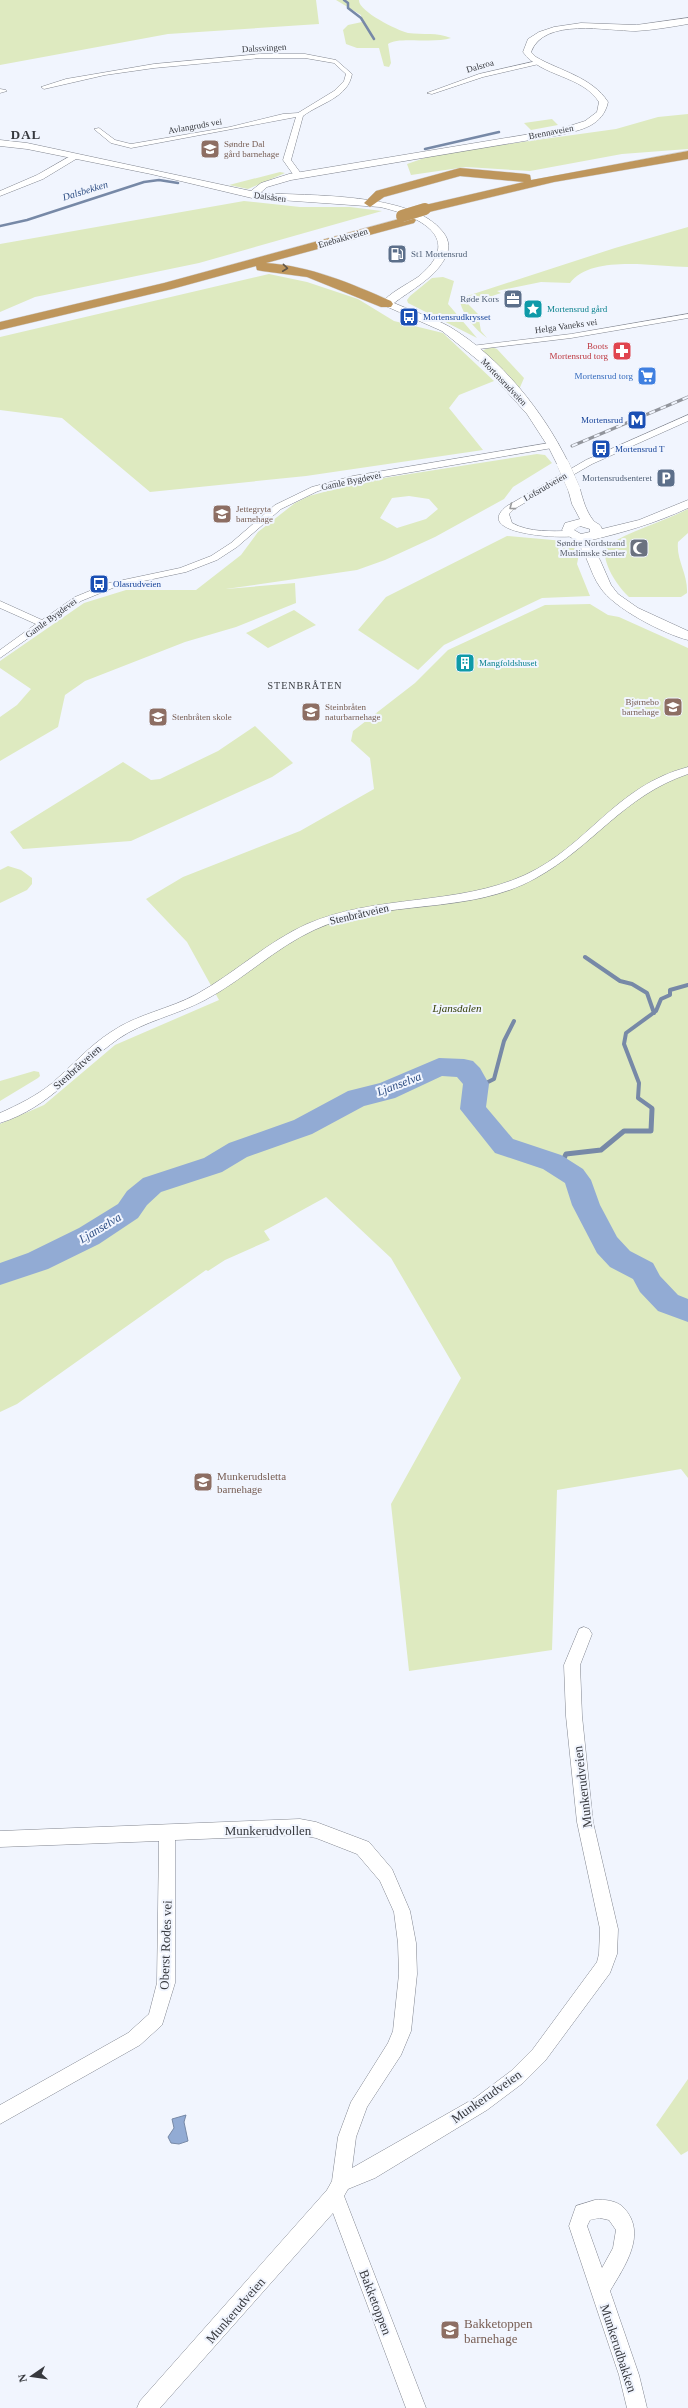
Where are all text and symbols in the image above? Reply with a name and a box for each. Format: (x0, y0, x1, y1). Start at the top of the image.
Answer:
street label: Dalssvingen (242, 42, 287, 54)
street label: Dalsroa (465, 57, 495, 75)
street label: Avlangruds vei (167, 116, 223, 136)
street label: Brennaveien (528, 123, 575, 141)
district label: DAL (11, 127, 41, 142)
school or university icon: Søndre Dal gård barnehage (199, 138, 221, 160)
place label: Søndre Dal gård barnehage (224, 139, 279, 159)
water label: Dalsbekken (60, 178, 109, 203)
street label: Dalsåsen (253, 190, 287, 204)
street label: Enebakkveien (317, 226, 369, 250)
fuel station icon: St1 Mortensrud (386, 243, 408, 265)
place label: St1 Mortensrud (411, 249, 468, 259)
one-way arrow (282, 263, 288, 272)
office icon: Røde Kors (502, 288, 524, 310)
place label: Røde Kors (460, 294, 499, 304)
place icon: Mortensrud gård (522, 298, 544, 320)
place label: Mortensrud gård (547, 304, 608, 314)
bus stop icon: Mortensrudkrysset (398, 306, 420, 328)
place label: Mortensrudkrysset (423, 312, 491, 322)
street label: Helga Vaneks vei (534, 317, 598, 335)
pharmacy icon: Boots Mortensrud torg (611, 340, 633, 362)
place label: Boots Mortensrud torg (549, 341, 608, 361)
street label: Mortensrudveien (479, 356, 529, 408)
supermarket icon: Mortensrud torg (636, 365, 658, 387)
place label: Mortensrud torg (574, 371, 633, 381)
metro station icon: Mortensrud (626, 409, 648, 431)
place label: Mortensrud (581, 415, 623, 425)
bus stop icon: Mortensrud T (590, 438, 612, 460)
place label: Mortensrud T (615, 444, 665, 454)
parking icon: Mortensrudsenteret (655, 467, 677, 489)
street label: Gamle Bygdevei (320, 470, 382, 492)
street label: Lofsrudveien (522, 470, 569, 503)
place label: Mortensrudsenteret (582, 473, 652, 483)
one-way arrow (509, 502, 516, 510)
school or university icon: Jettegryta barnehage (211, 503, 233, 525)
place label: Jettegryta barnehage (236, 504, 273, 524)
mosque icon: Søndre Nordstrand Muslimske Senter (628, 537, 650, 559)
place label: Søndre Nordstrand Muslimske Senter (557, 538, 625, 558)
bus stop icon: Olasrudveien (88, 573, 110, 595)
place label: Olasrudveien (113, 579, 161, 589)
street label: Gamle Bygdevei (23, 596, 79, 640)
building icon: Mangfoldshuset (454, 652, 476, 674)
place label: Mangfoldshuset (479, 658, 537, 668)
district label: STENBRÅTEN (268, 680, 343, 691)
school or university icon: Bjørnebo barnehage (662, 696, 684, 718)
place label: Bjørnebo barnehage (622, 697, 659, 717)
school or university icon: Steinbråten naturbarnehage (300, 701, 322, 723)
place label: Steinbråten naturbarnehage (325, 702, 380, 722)
school or university icon: Stenbråten skole (147, 706, 169, 728)
place label: Stenbråten skole (172, 712, 232, 722)
street label: Stenbråtveien (328, 901, 390, 927)
park label: Ljansdalen (432, 1002, 482, 1014)
street label: Stenbråtveien (51, 1042, 104, 1092)
water label: Ljanselva (374, 1069, 423, 1099)
water label: Ljanselva (76, 1210, 124, 1247)
place label: Munkerudsletta barnehage (217, 1470, 286, 1495)
school or university icon: Munkerudsletta barnehage (192, 1471, 214, 1493)
street label: Munkerudveien (570, 1745, 595, 1829)
street label: Munkerudvollen (225, 1823, 312, 1838)
street label: Oberst Rodes vei (156, 1900, 175, 1990)
street label: Munkerudveien (448, 2066, 525, 2126)
street label: Bakketoppen (356, 2267, 395, 2337)
street label: Munkerudveien (203, 2274, 268, 2346)
street label: Munkerudbakken (597, 2302, 640, 2395)
place label: Bakketoppen barnehage (464, 2316, 533, 2346)
school or university icon: Bakketoppen barnehage (439, 2319, 461, 2341)
north arrow (12, 2356, 52, 2396)
text: N (16, 2373, 29, 2383)

